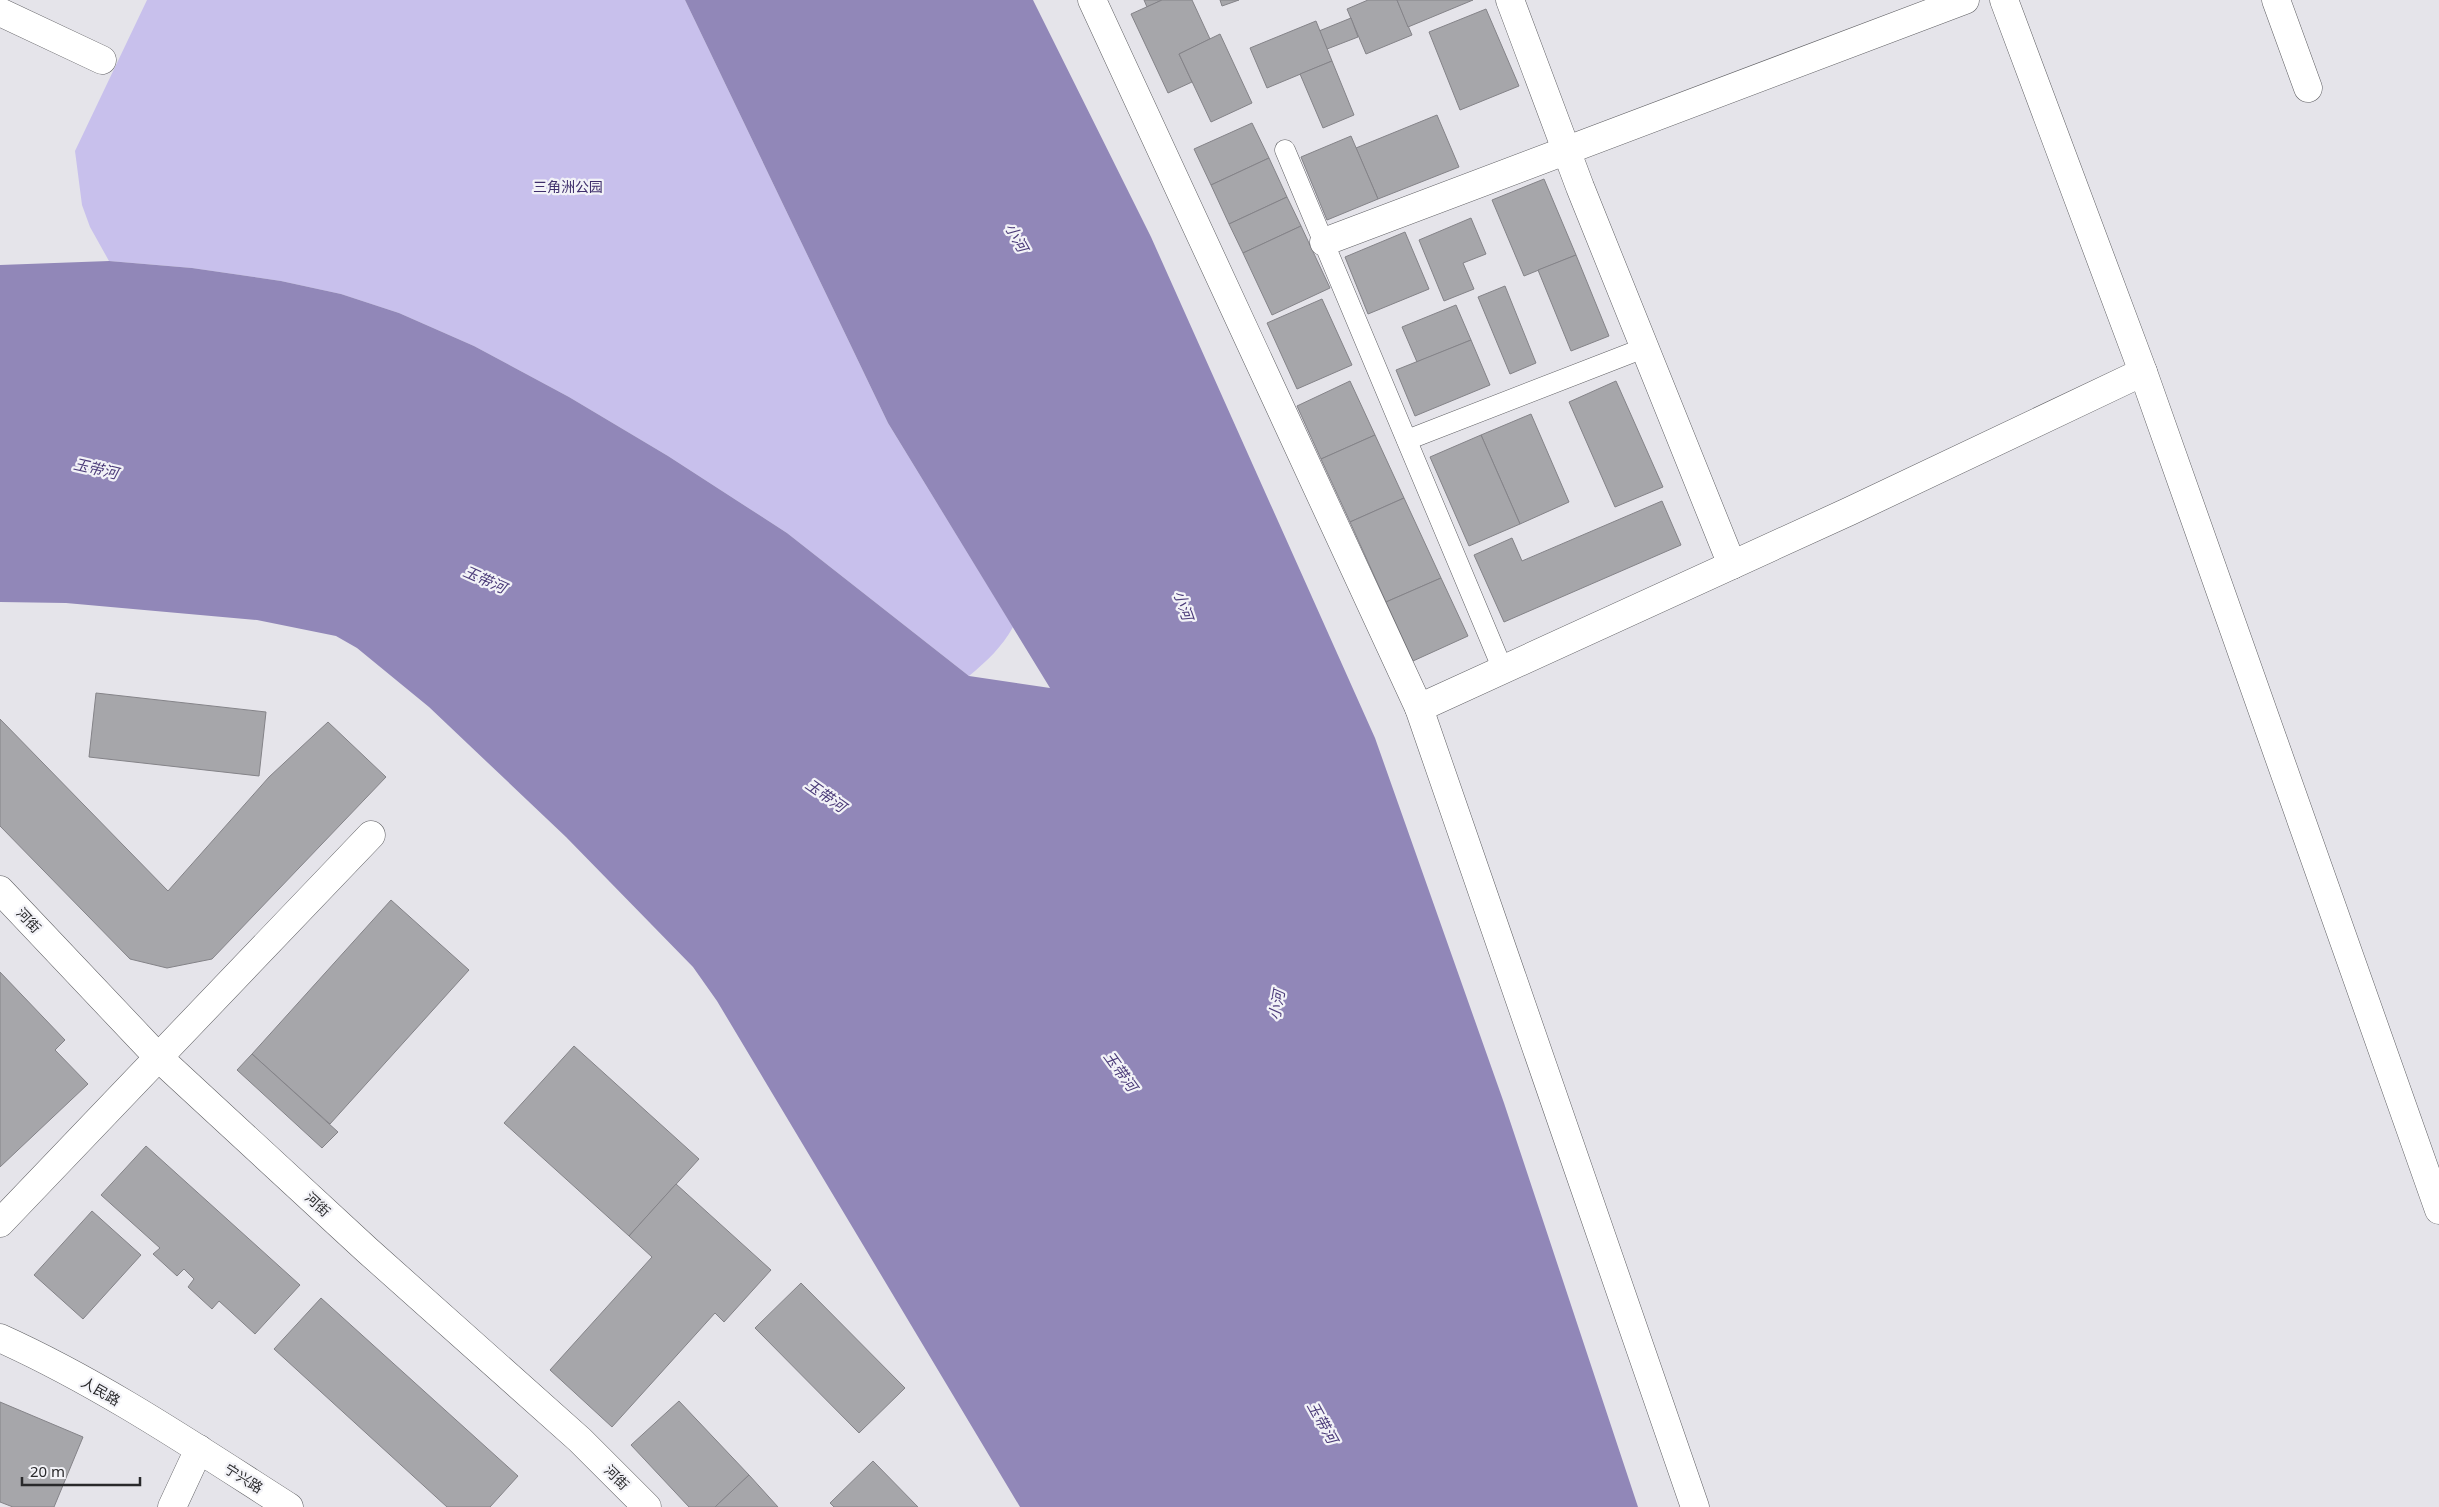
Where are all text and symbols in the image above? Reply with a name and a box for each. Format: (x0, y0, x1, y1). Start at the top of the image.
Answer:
park label: 三角洲公园 (533, 177, 603, 196)
water label: 小河 (1001, 219, 1034, 258)
water label: 玉带河 (72, 453, 123, 483)
water label: 玉带河 (460, 561, 512, 599)
water label: 小河 (1170, 588, 1199, 625)
water label: 玉带河 (802, 774, 853, 818)
street label: 河街 (13, 903, 45, 937)
water label: 小河 (1264, 986, 1289, 1022)
water label: 玉带河 (1100, 1047, 1144, 1098)
street label: 河街 (301, 1188, 335, 1220)
street label: 人民路 (78, 1372, 124, 1410)
water label: 玉带河 (1303, 1397, 1344, 1449)
scale bar (22, 1454, 140, 1486)
street label: 宁兴路 (221, 1459, 267, 1497)
street label: 河街 (600, 1460, 634, 1494)
text: 20 m (30, 1461, 65, 1481)

